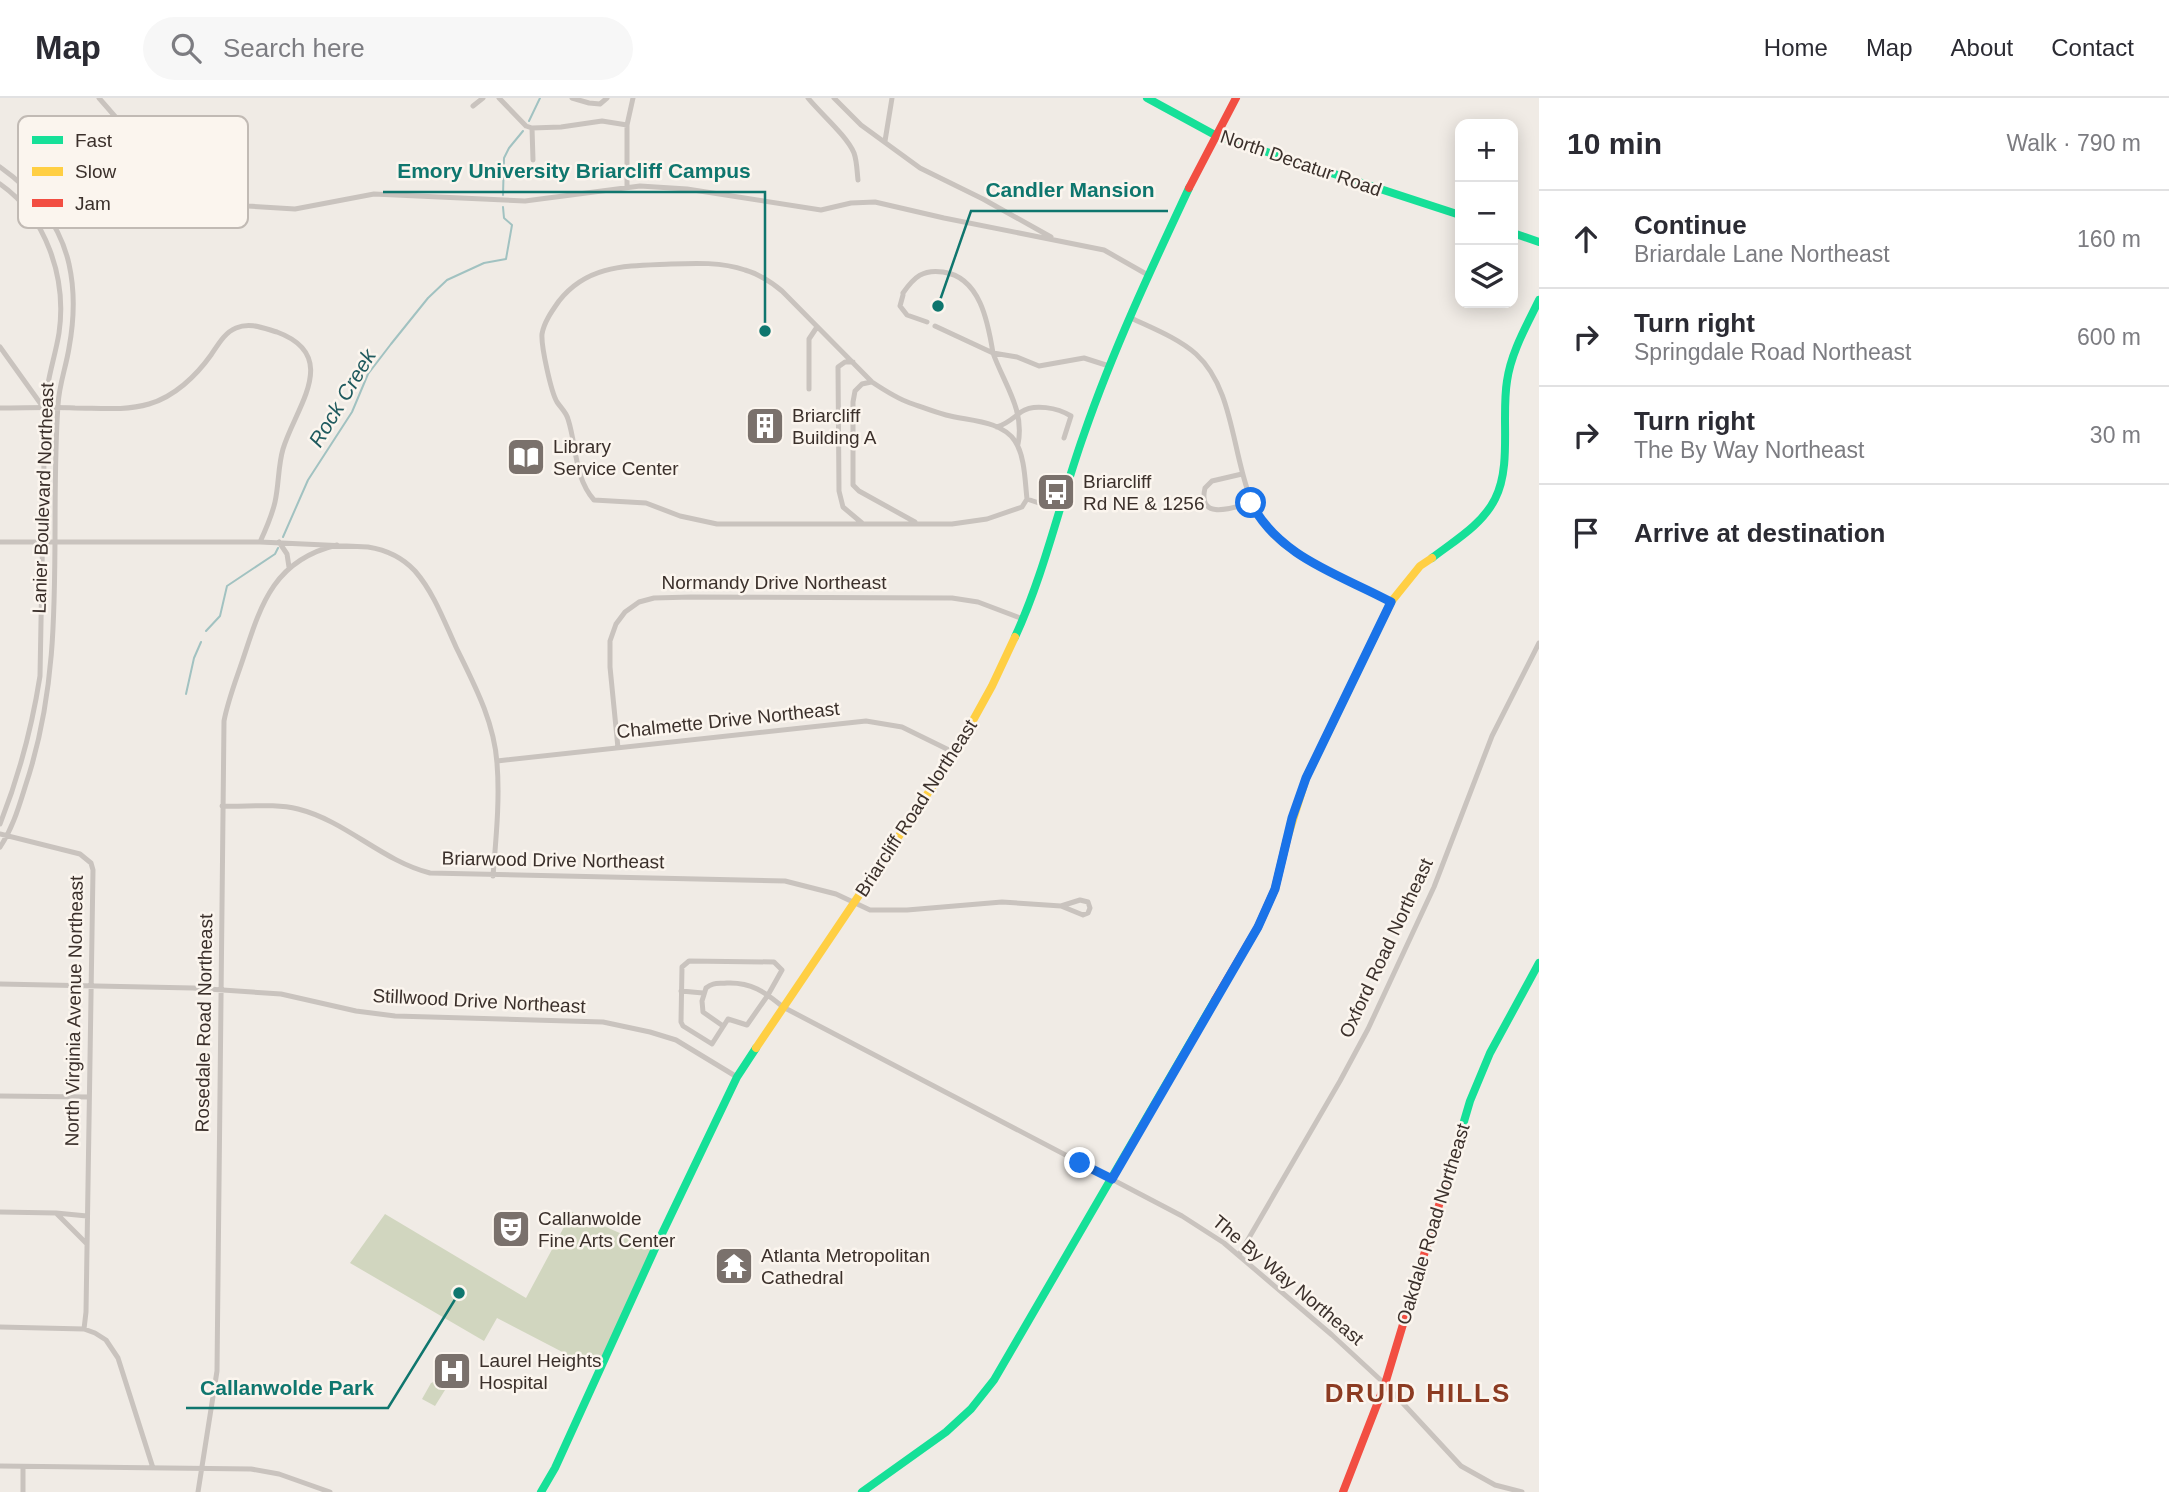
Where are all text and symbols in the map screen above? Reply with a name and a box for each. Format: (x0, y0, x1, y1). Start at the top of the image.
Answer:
search box (143, 17, 633, 80)
text: Map (35, 29, 101, 66)
icon: search (167, 29, 205, 67)
text: Search here (223, 33, 365, 63)
text: Home (1764, 34, 1828, 61)
text: Map (1866, 34, 1913, 61)
text: About (1951, 34, 2013, 61)
text: Contact (2051, 34, 2134, 61)
legend (18, 116, 248, 228)
map controls (1455, 119, 1518, 308)
button: + (1455, 119, 1518, 182)
street label: North Decatur Road (1218, 126, 1384, 200)
text: 10 min (1567, 127, 1662, 160)
text: Fast (75, 130, 113, 151)
text: Walk · 790 m (2006, 130, 2141, 156)
callout: Emory University Briarcliff Campus (383, 150, 765, 192)
text: Emory University Briarcliff Campus (397, 159, 751, 182)
text: Slow (75, 161, 116, 182)
callout: Candler Mansion (971, 169, 1168, 211)
text: Candler Mansion (985, 178, 1155, 201)
button: − (1455, 182, 1518, 245)
text: Jam (75, 193, 111, 214)
text: Continue (1634, 210, 1747, 240)
icon: ahead (1567, 220, 1605, 258)
text: 160 m (2077, 226, 2141, 252)
text: Briardale Lane Northeast (1634, 241, 1890, 267)
button: layers (1455, 245, 1518, 308)
text: Turn right (1634, 308, 1755, 338)
icon: right (1567, 318, 1605, 356)
text: 600 m (2077, 324, 2141, 350)
text: Springdale Road Northeast (1634, 339, 1911, 365)
water label: Rock Creek (304, 344, 381, 451)
street label: Lanier Boulevard Northeast (28, 381, 58, 614)
building icon: Briarcliff Building A (744, 405, 786, 447)
place label: Briarcliff Building A (792, 405, 877, 448)
text: Turn right (1634, 406, 1755, 436)
icon: right (1567, 416, 1605, 454)
text: 30 m (2090, 422, 2141, 448)
library icon: Library Service Center (505, 436, 547, 478)
place label: Library Service Center (553, 436, 679, 479)
text: The By Way Northeast (1634, 437, 1865, 463)
bus stop icon: Briarcliff Rd NE & 1256 (1035, 471, 1077, 513)
place label: Briarcliff Rd NE & 1256 (1083, 471, 1204, 514)
route start (1235, 487, 1266, 518)
icon: arrive (1567, 514, 1605, 552)
text: Arrive at destination (1634, 518, 1885, 548)
street label: Normandy Drive Northeast (662, 572, 887, 593)
street label: Chalmette Drive Northeast (616, 698, 841, 742)
street label: Briarcliff Road Northeast (851, 715, 981, 900)
street label: Briarwood Drive Northeast (441, 848, 665, 872)
street label: Oxford Road Northeast (1335, 854, 1437, 1041)
street label: North Virginia Avenue Northeast (61, 875, 87, 1147)
street label: Rosedale Road Northeast (192, 913, 216, 1132)
street label: Stillwood Drive Northeast (372, 985, 587, 1017)
street label: Oakdale Road Northeast (1392, 1120, 1474, 1327)
route end (1064, 1147, 1095, 1178)
theatre icon: Callanwolde Fine Arts Center (490, 1208, 532, 1250)
place label: Callanwolde Fine Arts Center (538, 1208, 676, 1251)
street label: The By Way Northeast (1208, 1211, 1368, 1350)
temple icon: Atlanta Metropolitan Cathedral (713, 1245, 755, 1287)
place label: Atlanta Metropolitan Cathedral (761, 1245, 930, 1288)
hospital icon: Laurel Heights Hospital (431, 1350, 473, 1392)
place label: Laurel Heights Hospital (479, 1350, 602, 1393)
callout: Callanwolde Park (186, 1366, 388, 1408)
text: Callanwolde Park (200, 1376, 374, 1399)
district label: DRUID HILLS (1325, 1378, 1511, 1408)

